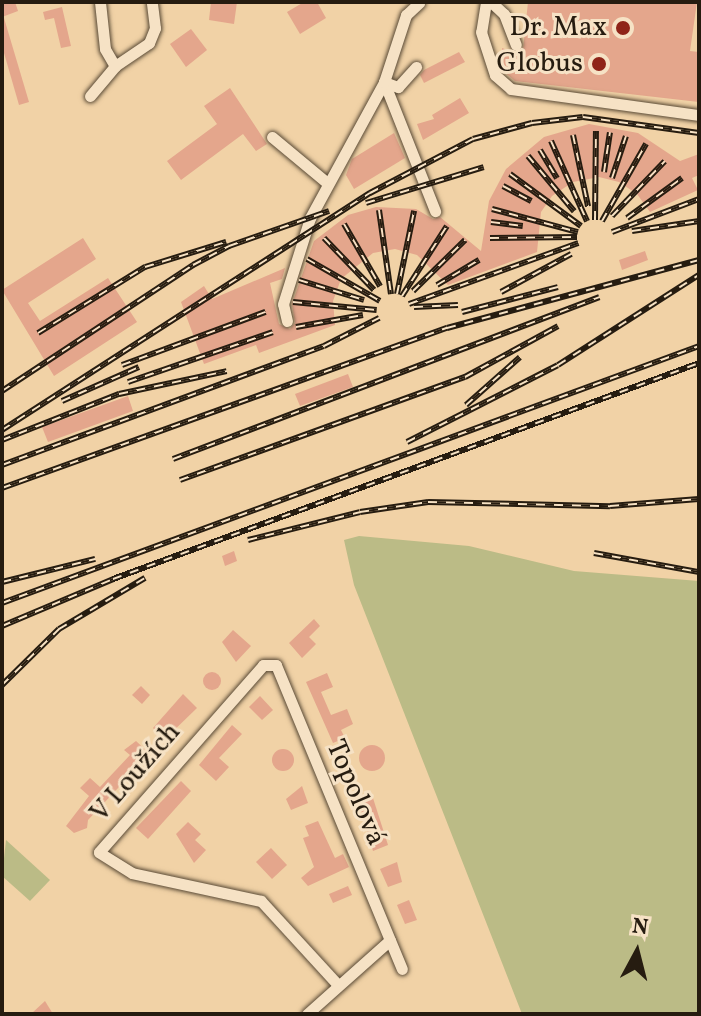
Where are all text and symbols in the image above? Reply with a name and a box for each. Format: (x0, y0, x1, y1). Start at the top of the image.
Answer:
place label: Dr. Max (509, 11, 607, 45)
marker: Dr. Max (614, 19, 632, 37)
place label: Globus (496, 47, 583, 81)
marker: Globus (590, 55, 608, 73)
street label: V Loužích (83, 716, 189, 830)
street label: Topolová (318, 735, 392, 851)
text: N (630, 911, 650, 944)
north arrow (597, 912, 677, 992)

